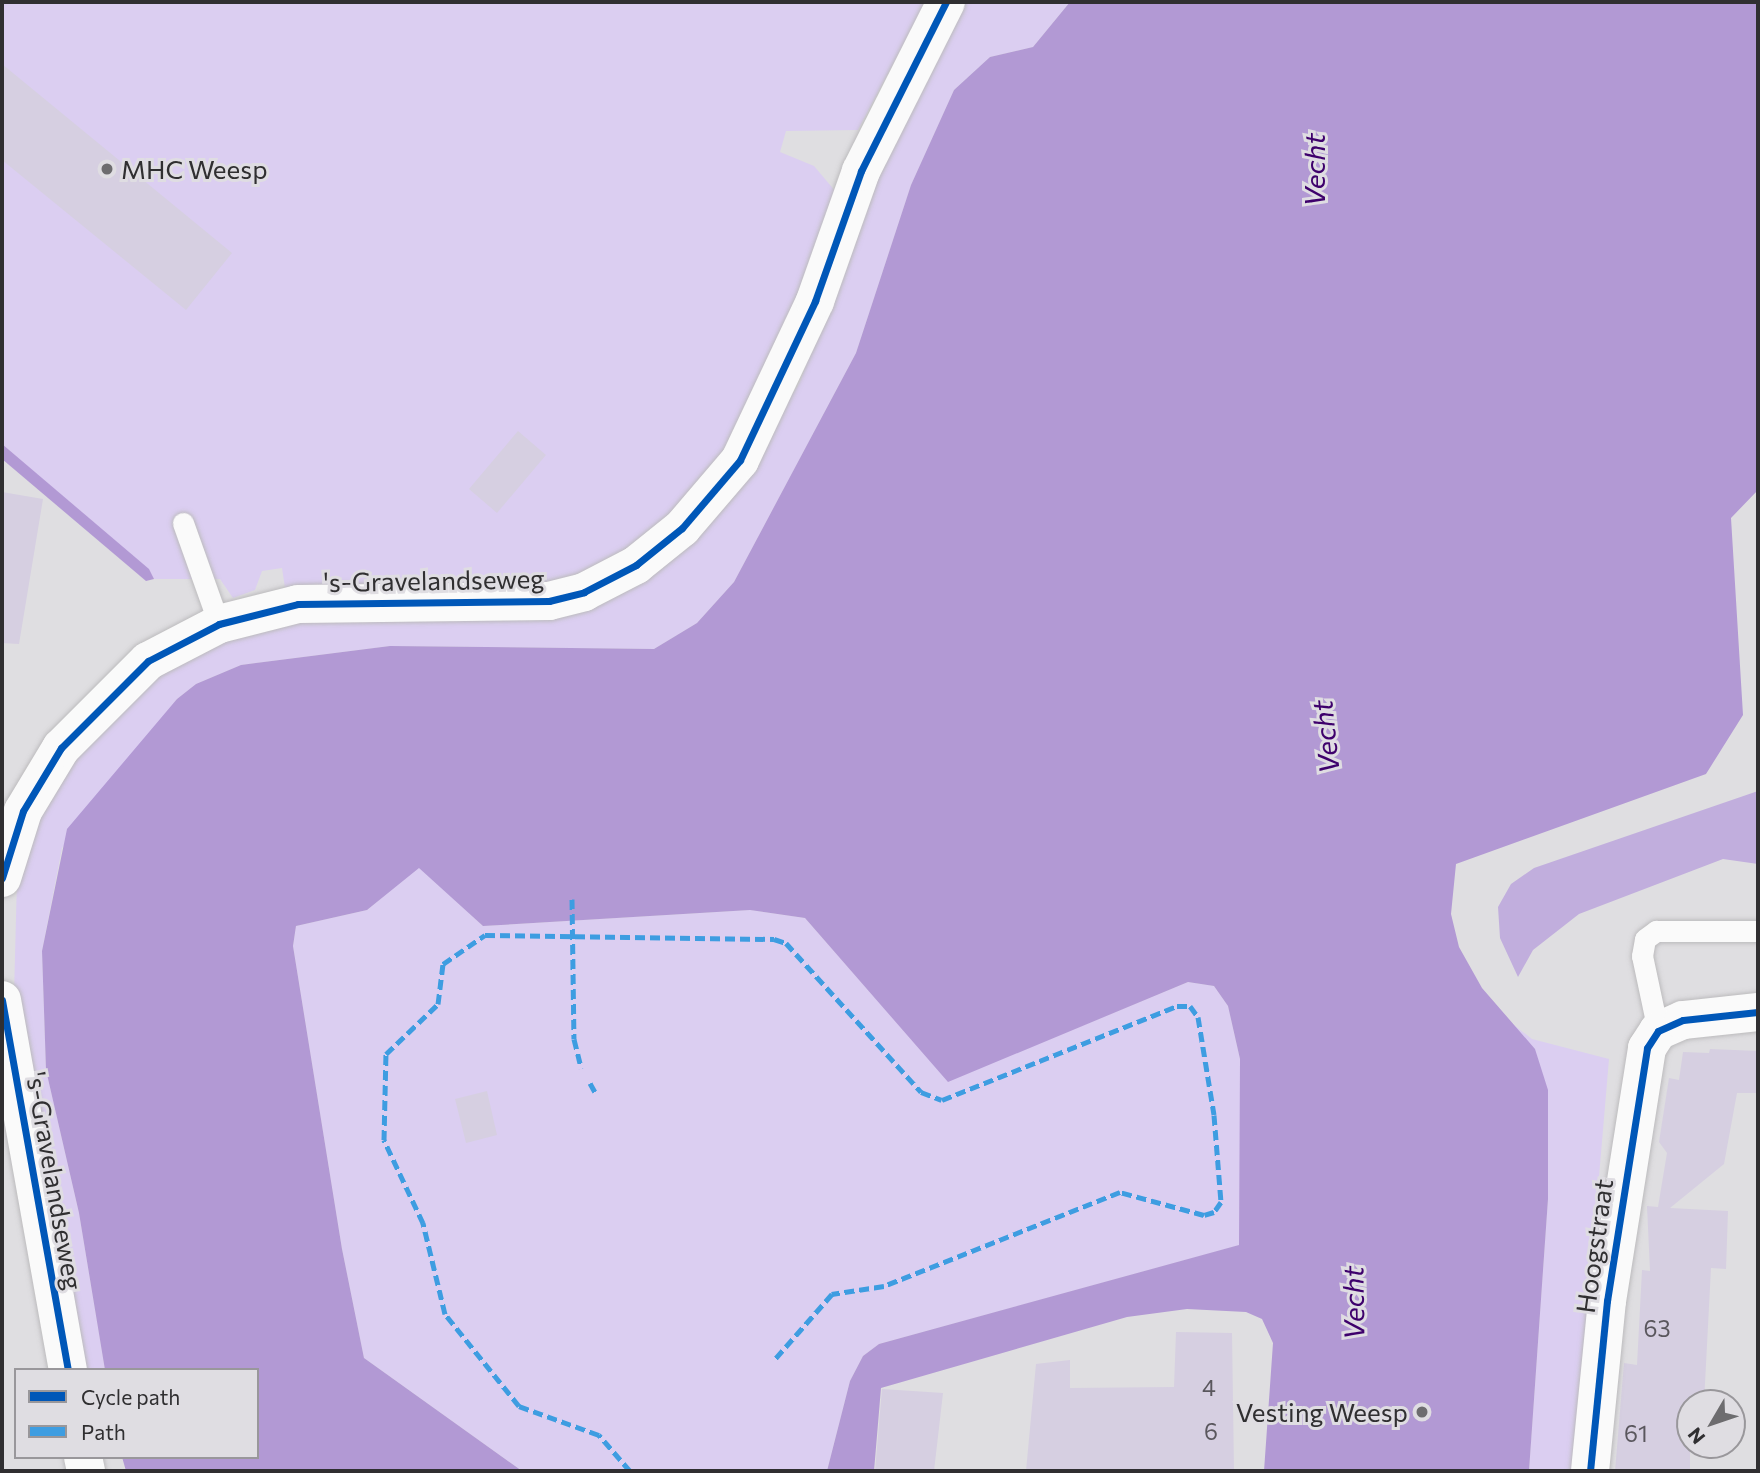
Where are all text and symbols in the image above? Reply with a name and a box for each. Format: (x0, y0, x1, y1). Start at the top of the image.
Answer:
water label: Vecht (1297, 133, 1331, 207)
place label: MHC Weesp (121, 153, 268, 185)
marker: MHC Weesp (99, 161, 115, 177)
street label: 's-Gravelandseweg (323, 562, 545, 598)
water label: Vecht (1304, 699, 1346, 775)
street label: 's-Gravelandseweg (20, 1070, 90, 1292)
street label: Hoogstraat (1569, 1177, 1619, 1315)
water label: Vecht (1336, 1266, 1370, 1340)
house number: 63 (1643, 1314, 1671, 1342)
legend (14, 1368, 259, 1459)
house number: 4 (1202, 1373, 1216, 1401)
text: Cycle path (81, 1384, 180, 1409)
north arrow (1676, 1389, 1746, 1459)
place label: Vesting Weesp (1236, 1396, 1408, 1428)
marker: Vesting Weesp (1414, 1404, 1430, 1420)
house number: 6 (1204, 1417, 1218, 1445)
text: Path (81, 1419, 126, 1444)
house number: 61 (1624, 1419, 1648, 1447)
text: N (1682, 1423, 1709, 1449)

